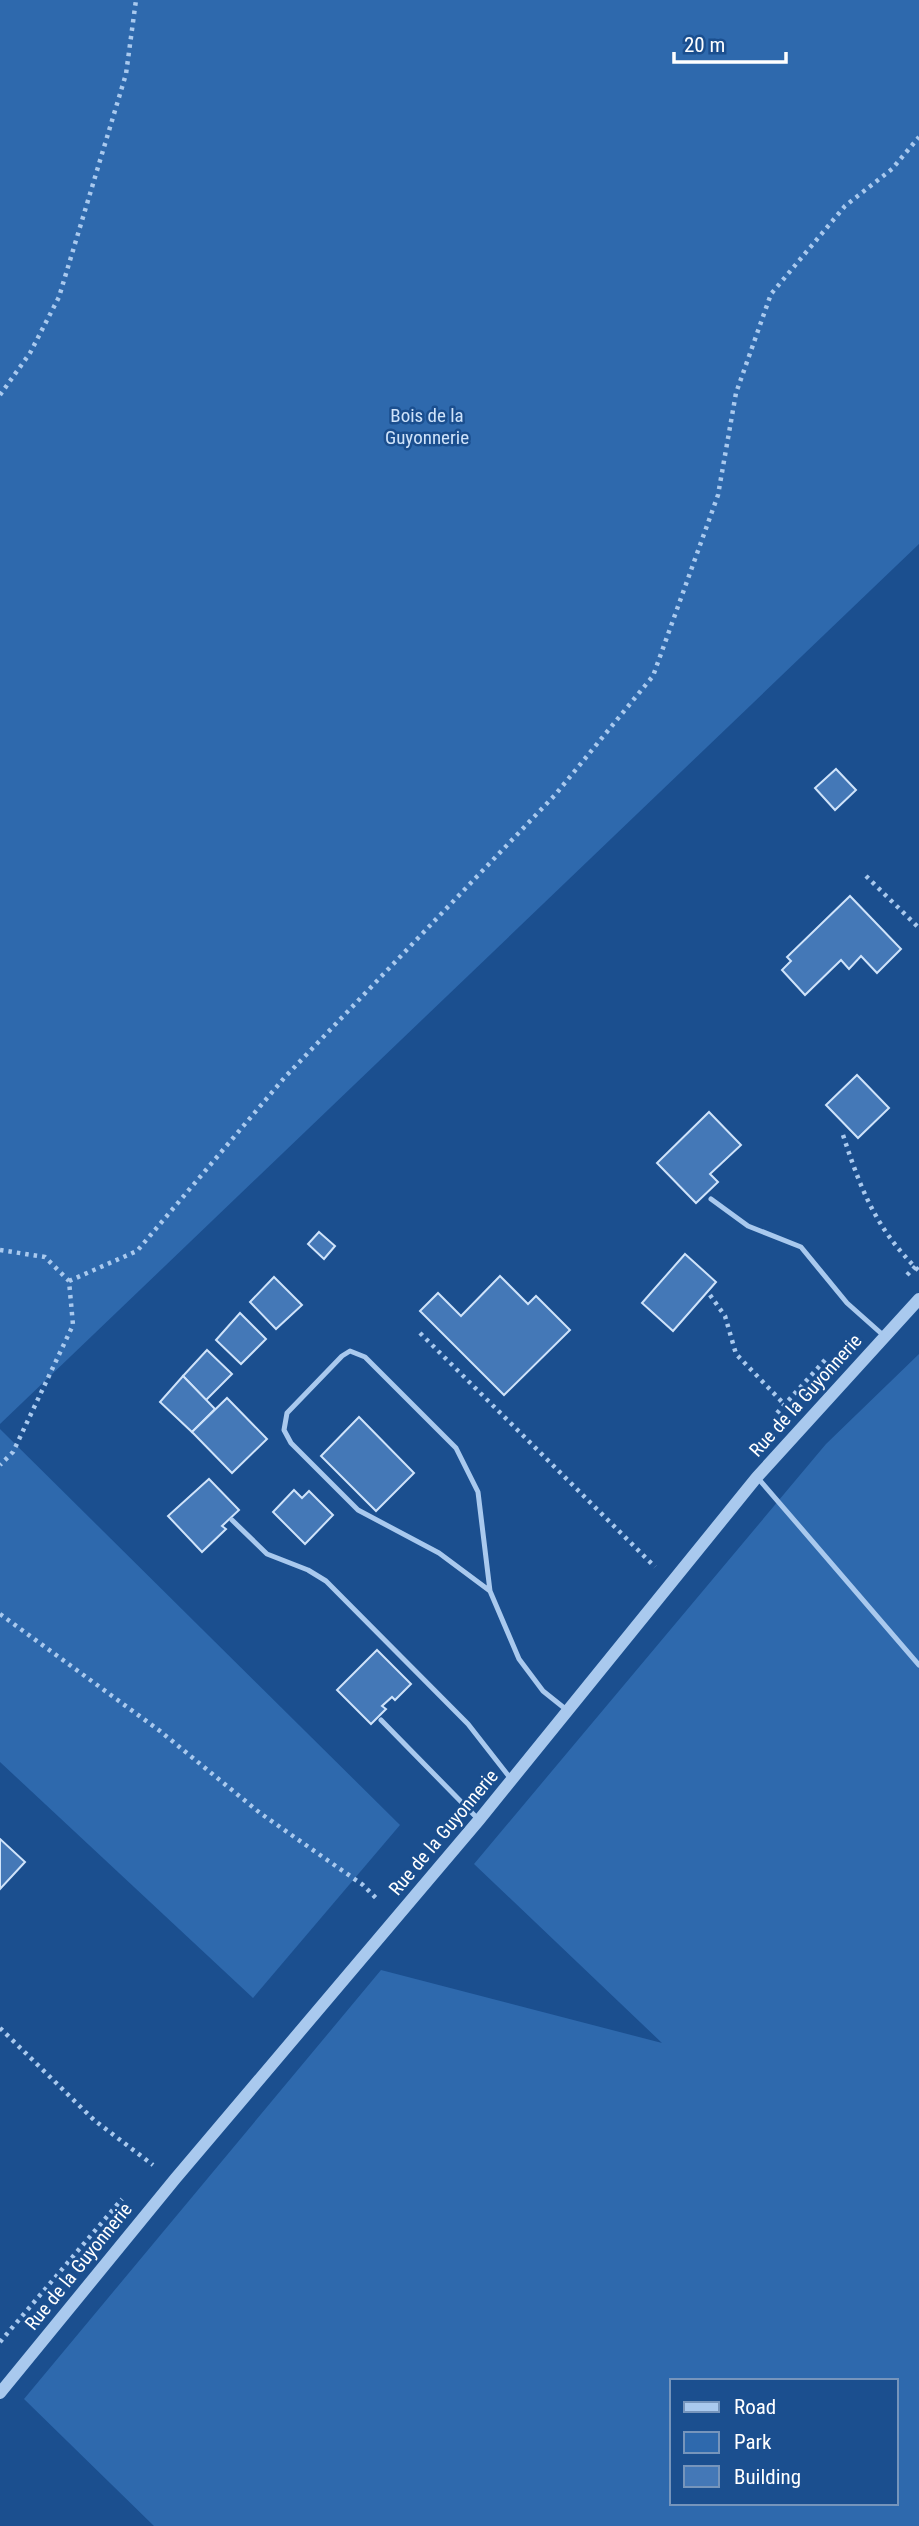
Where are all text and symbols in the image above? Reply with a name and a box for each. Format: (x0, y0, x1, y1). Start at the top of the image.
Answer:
scale bar (674, 21, 786, 65)
text: 20 m (684, 33, 725, 57)
park label: Bois de la Guyonnerie (385, 404, 469, 449)
street label: Rue de la Guyonnerie (744, 1329, 867, 1461)
street label: Rue de la Guyonnerie (384, 1765, 503, 1900)
street label: Rue de la Guyonnerie (20, 2198, 137, 2335)
legend (670, 2379, 898, 2505)
text: Road (734, 2395, 776, 2419)
text: Park (734, 2430, 772, 2454)
text: Building (734, 2465, 801, 2489)

